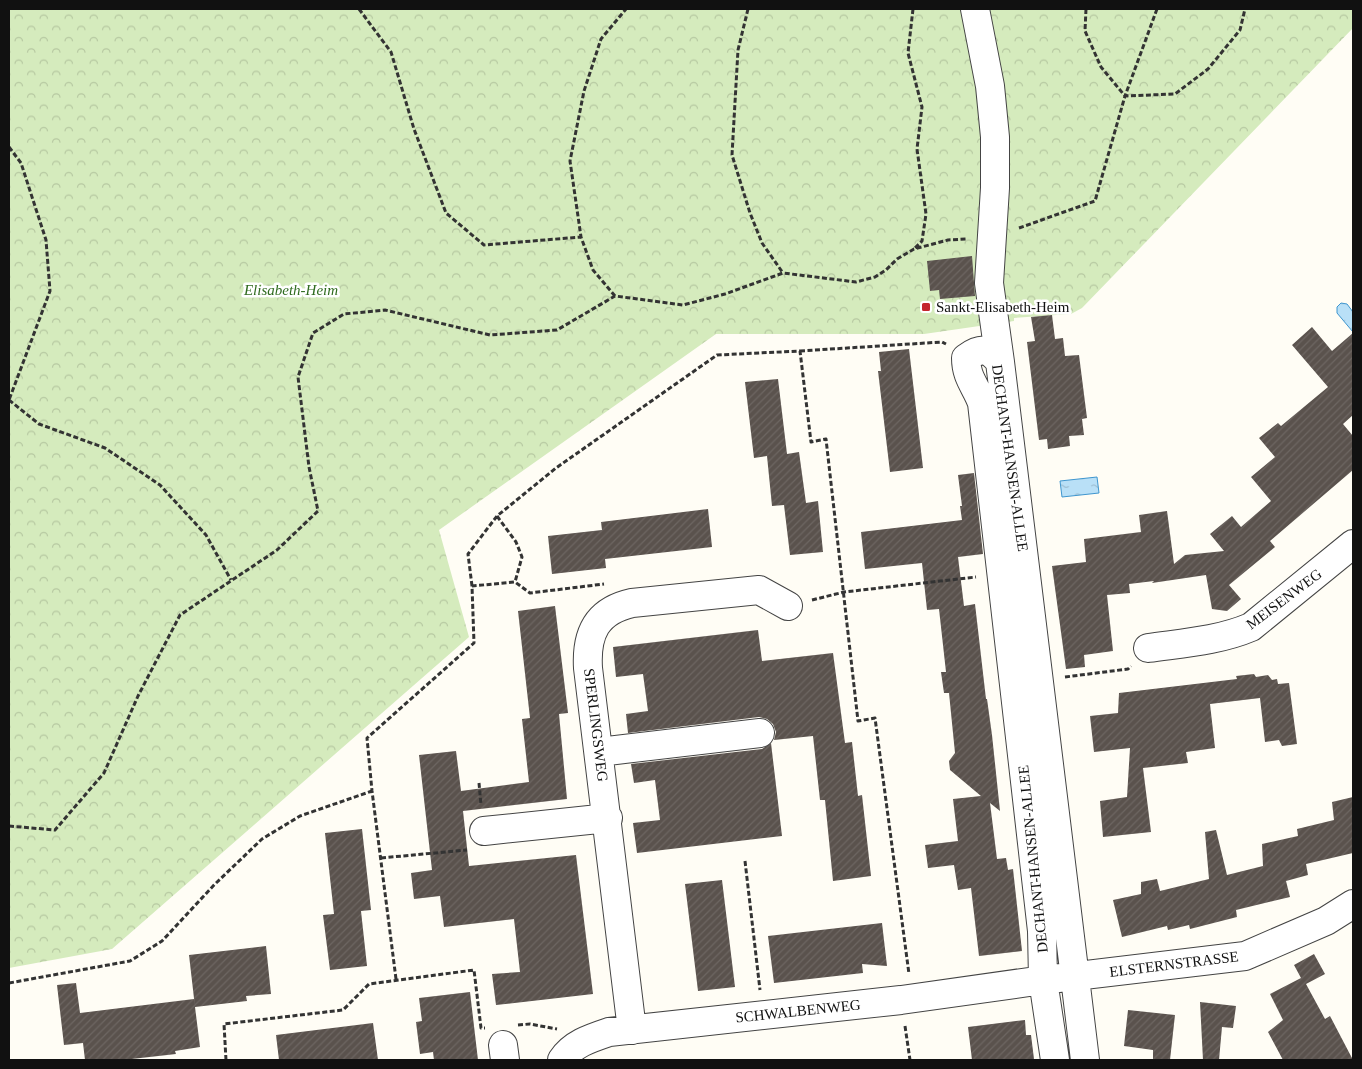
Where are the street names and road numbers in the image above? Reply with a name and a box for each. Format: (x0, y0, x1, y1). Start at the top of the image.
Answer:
street label: DECHANT-HANSEN-ALLEE (989, 364, 1031, 552)
street label: MEISENWEG (1243, 565, 1325, 632)
street label: SPERLINGSWEG (581, 667, 611, 783)
street label: DECHANT-HANSEN-ALLEE (1015, 764, 1051, 954)
street label: ELSTERNSTRASSE (1108, 948, 1240, 980)
street label: SCHWALBENWEG (735, 996, 862, 1026)

